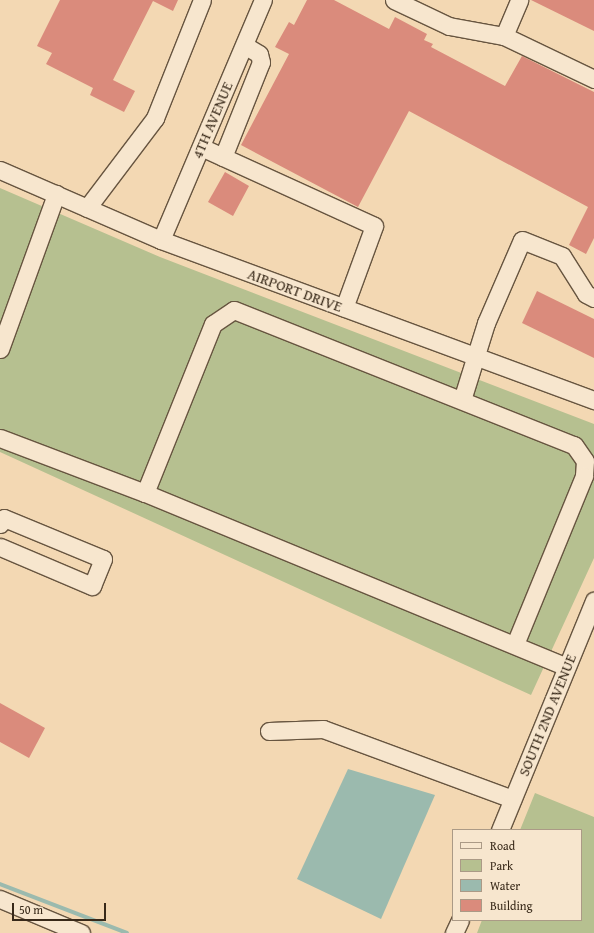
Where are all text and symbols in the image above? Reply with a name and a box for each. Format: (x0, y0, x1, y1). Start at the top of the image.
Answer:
street label: 4TH AVENUE (188, 79, 236, 161)
street label: AIRPORT DRIVE (245, 265, 345, 315)
street label: SOUTH 2ND AVENUE (514, 651, 580, 779)
legend (452, 829, 582, 921)
text: Road (490, 837, 515, 854)
text: Park (490, 857, 513, 874)
text: Water (490, 877, 520, 894)
scale bar (14, 895, 108, 921)
text: Building (490, 897, 533, 914)
text: 50 m (19, 901, 43, 918)

